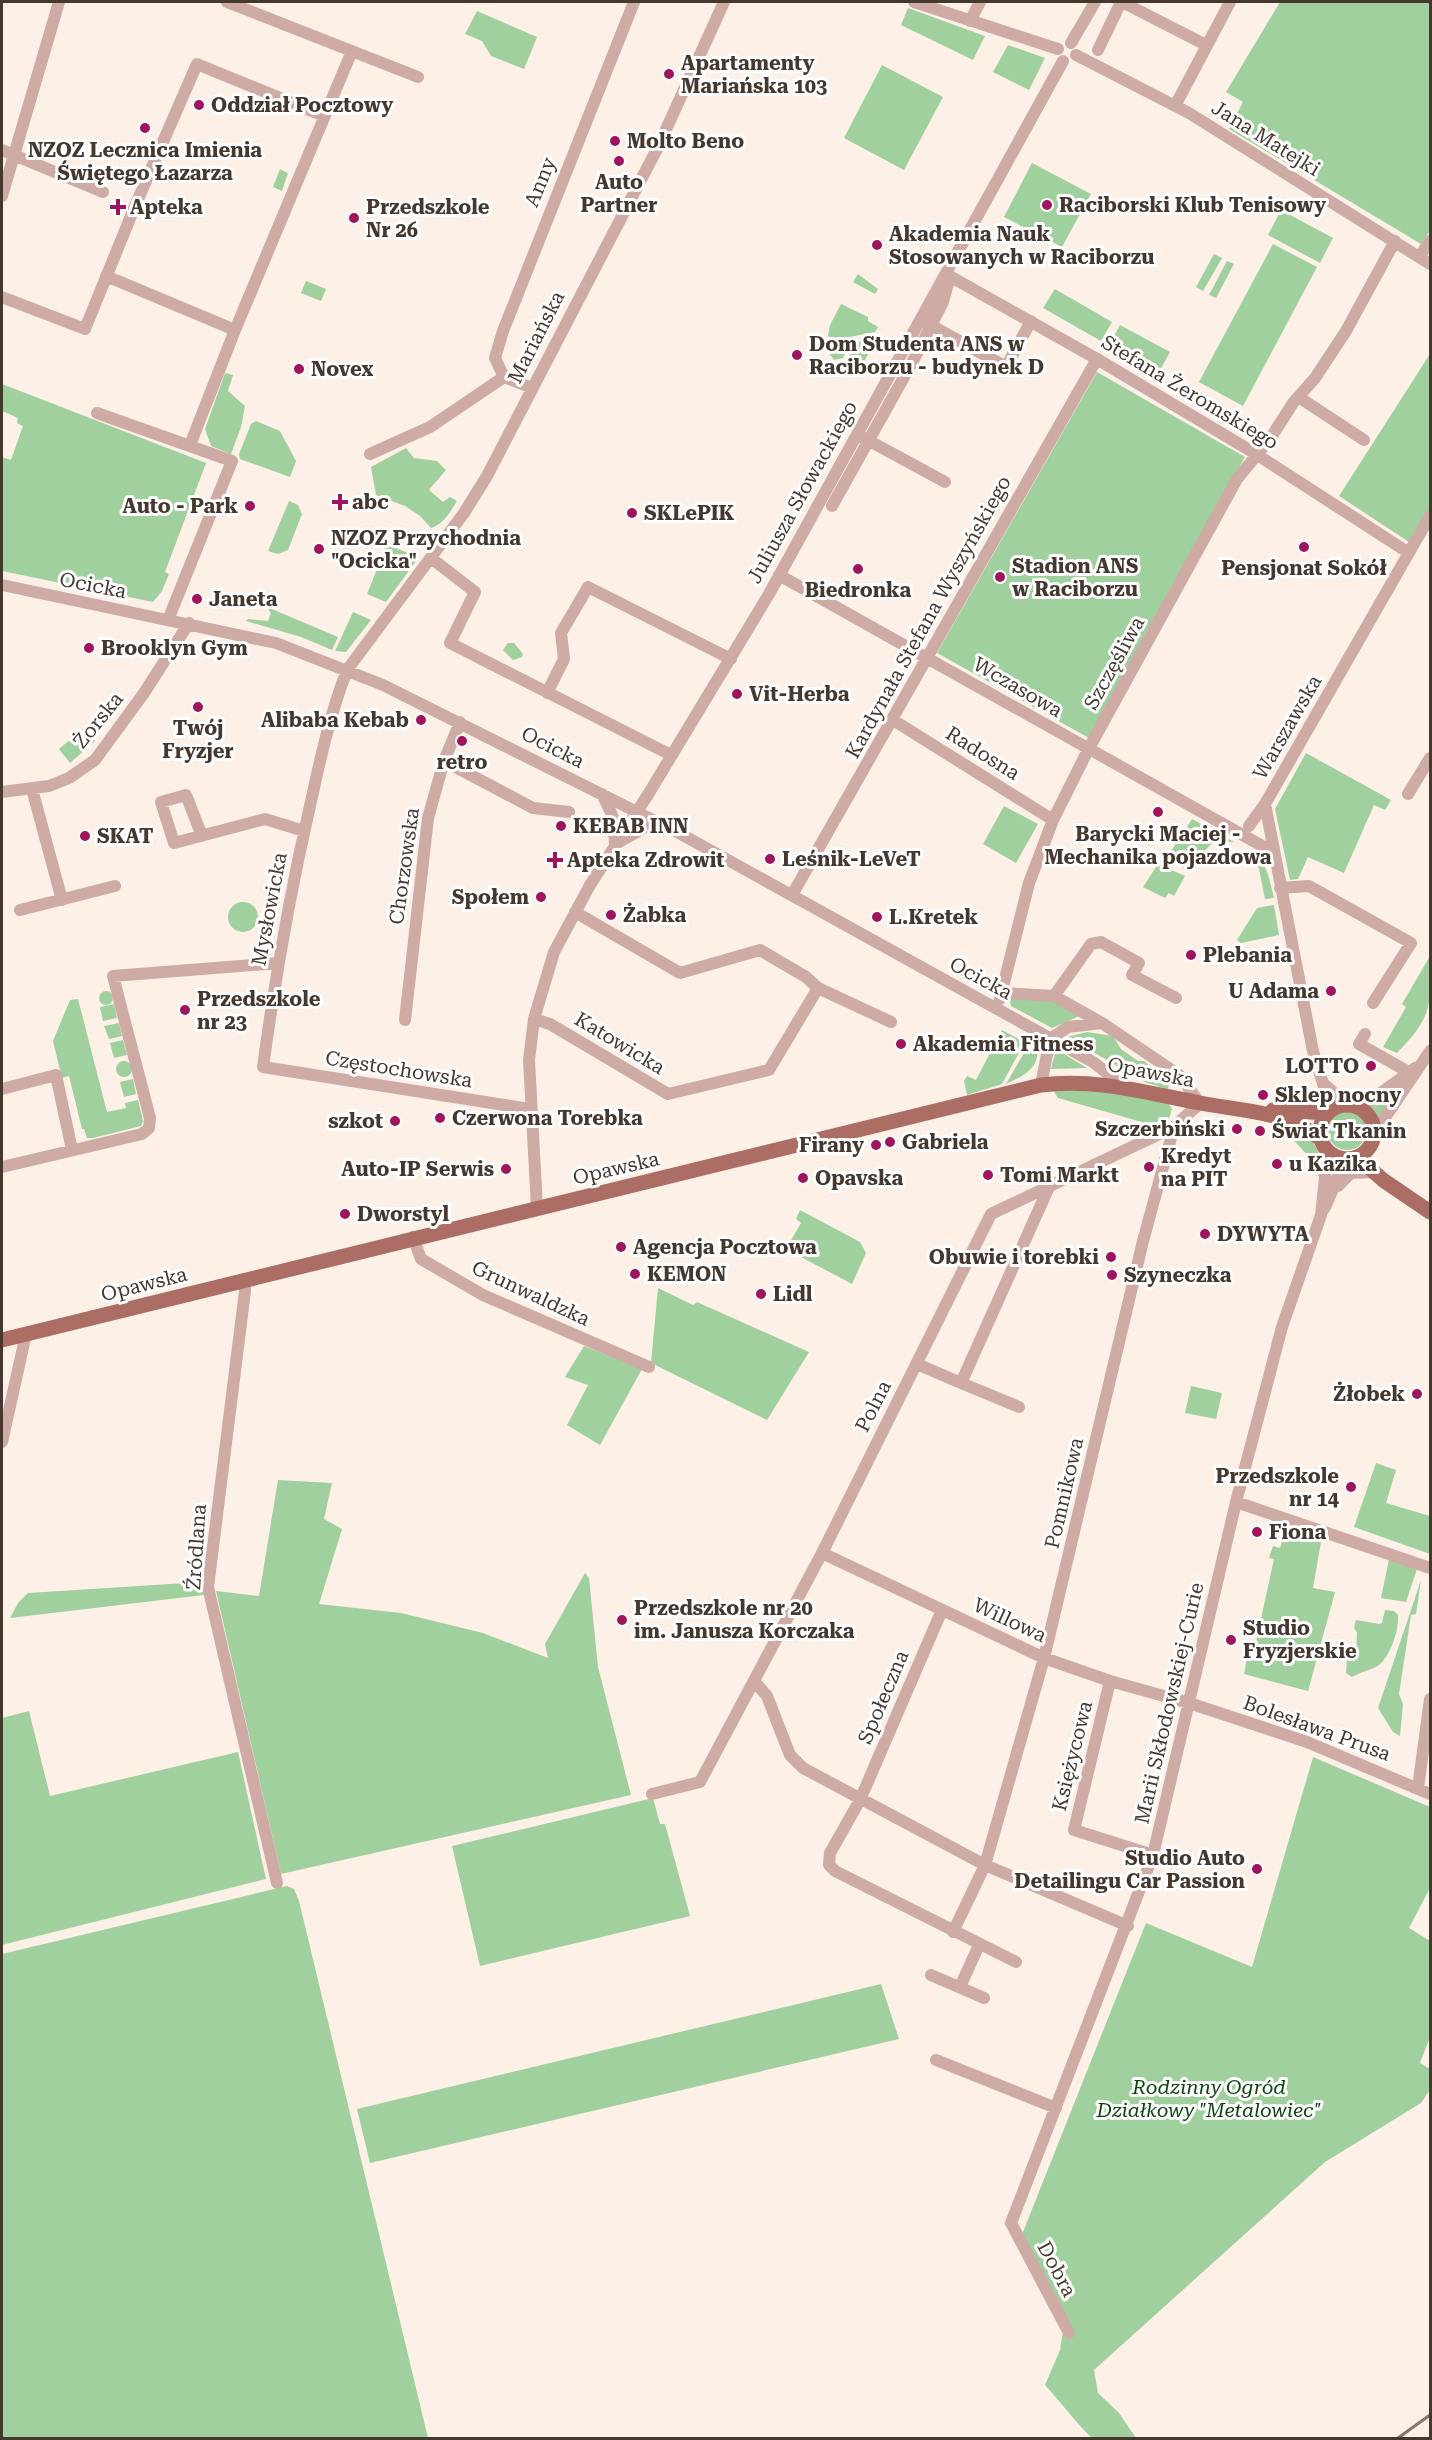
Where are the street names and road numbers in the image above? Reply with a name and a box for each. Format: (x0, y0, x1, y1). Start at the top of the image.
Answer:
street label: Jana Matejki (1207, 95, 1325, 181)
street label: Anny (519, 154, 561, 210)
street label: Mariańska (503, 287, 570, 387)
street label: Stefana Żeromskiego (1097, 330, 1283, 454)
street label: Juliusza Słowackiego (742, 397, 862, 587)
street label: Kardynała Stefana Wyszyńskiego (840, 472, 1016, 762)
street label: Ocicka (58, 567, 129, 603)
street label: Szczęśliwa (1079, 612, 1149, 714)
street label: Wczasowa (969, 652, 1067, 722)
street label: Warszawska (1248, 670, 1327, 783)
street label: Żorska (68, 687, 128, 753)
street label: Ocicka (517, 721, 589, 773)
street label: Radosna (942, 721, 1025, 785)
street label: Chorzowska (384, 806, 424, 926)
street label: Mysłowicka (246, 850, 292, 968)
street label: Ocicka (946, 952, 1017, 1005)
street label: Katowicka (571, 1007, 670, 1079)
street label: Częstochowska (324, 1046, 474, 1092)
street label: Opawska (1106, 1052, 1197, 1092)
street label: Opawska (570, 1146, 662, 1190)
street label: Grunwaldzka (468, 1255, 594, 1331)
street label: Opawska (98, 1262, 190, 1306)
street label: Polna (850, 1376, 896, 1436)
street label: Pomnikowa (1040, 1435, 1088, 1551)
street label: Źródlana (181, 1503, 211, 1591)
street label: Marii Skłodowskiej-Curie (1130, 1580, 1208, 1826)
street label: Willowa (970, 1593, 1051, 1647)
street label: Społeczna (853, 1646, 914, 1748)
street label: Bolesława Prusa (1240, 1690, 1394, 1766)
street label: Księżycowa (1047, 1698, 1097, 1814)
street label: Dobra (1032, 2237, 1082, 2301)

